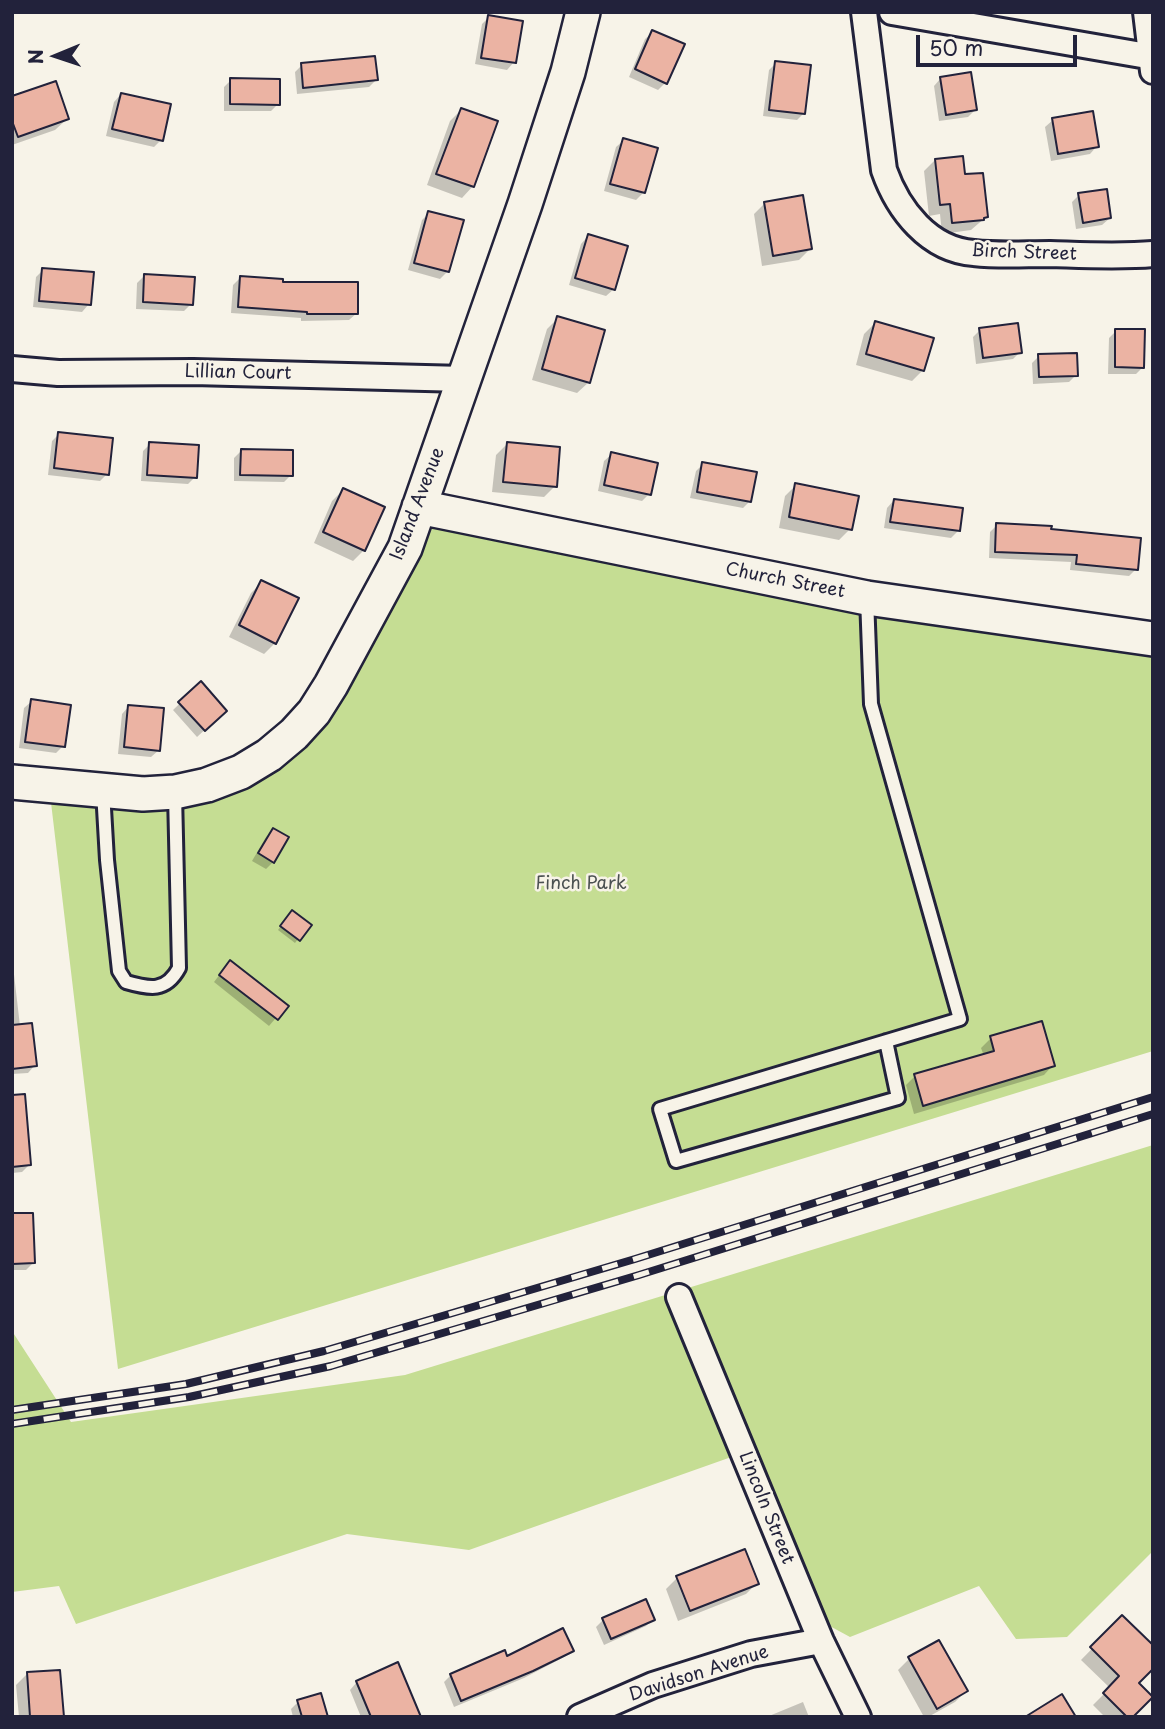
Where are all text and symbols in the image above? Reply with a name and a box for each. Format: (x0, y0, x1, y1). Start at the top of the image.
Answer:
north arrow (21, 21, 91, 91)
scale bar (920, 21, 1081, 65)
text: 50 m (929, 31, 983, 63)
text: N (21, 49, 49, 65)
street label: Birch Street (971, 240, 1077, 266)
street label: Lillian Court (184, 361, 292, 385)
street label: Island Avenue (387, 445, 449, 563)
street label: Church Street (723, 559, 847, 603)
park label: Finch Park (535, 873, 627, 895)
street label: Lincoln Street (734, 1448, 798, 1568)
street label: Davidson Avenue (627, 1641, 771, 1707)

